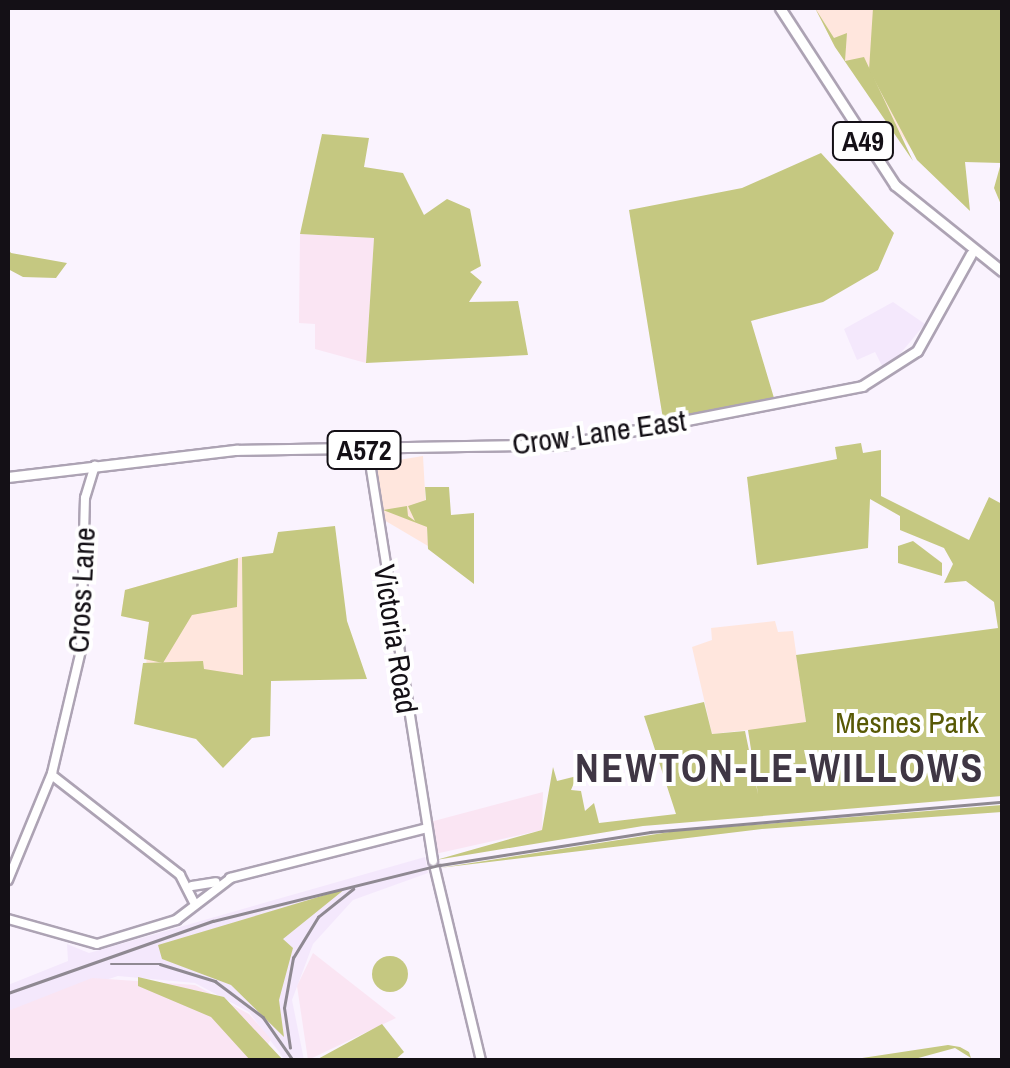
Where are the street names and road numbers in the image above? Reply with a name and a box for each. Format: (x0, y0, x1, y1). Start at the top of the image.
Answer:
road number: A49 (830, 118, 896, 164)
street label: Crow Lane East (510, 402, 688, 462)
road number: A572 (326, 427, 402, 473)
street label: Cross Lane (60, 526, 102, 654)
street label: Victoria Road (366, 562, 426, 716)

